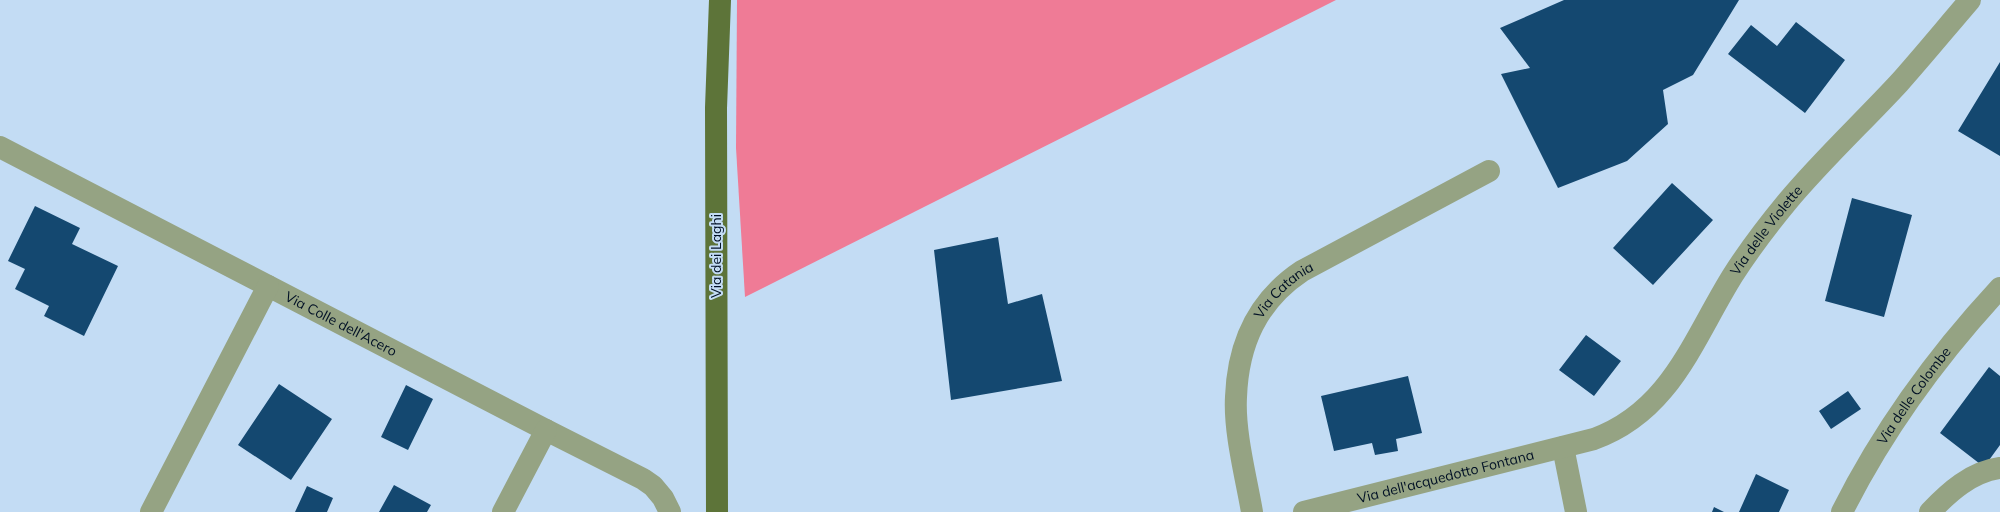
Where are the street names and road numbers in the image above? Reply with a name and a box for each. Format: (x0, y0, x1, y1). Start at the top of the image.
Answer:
street label: Via delle Violette (1726, 182, 1806, 279)
street label: Via dei Laghi (707, 214, 725, 298)
street label: Via Catania (1250, 258, 1316, 322)
street label: Via Colle dell'Acero (282, 287, 400, 360)
street label: Via delle Colombe (1873, 343, 1955, 448)
street label: Via dell'acquedotto Fontana (1355, 445, 1536, 507)

